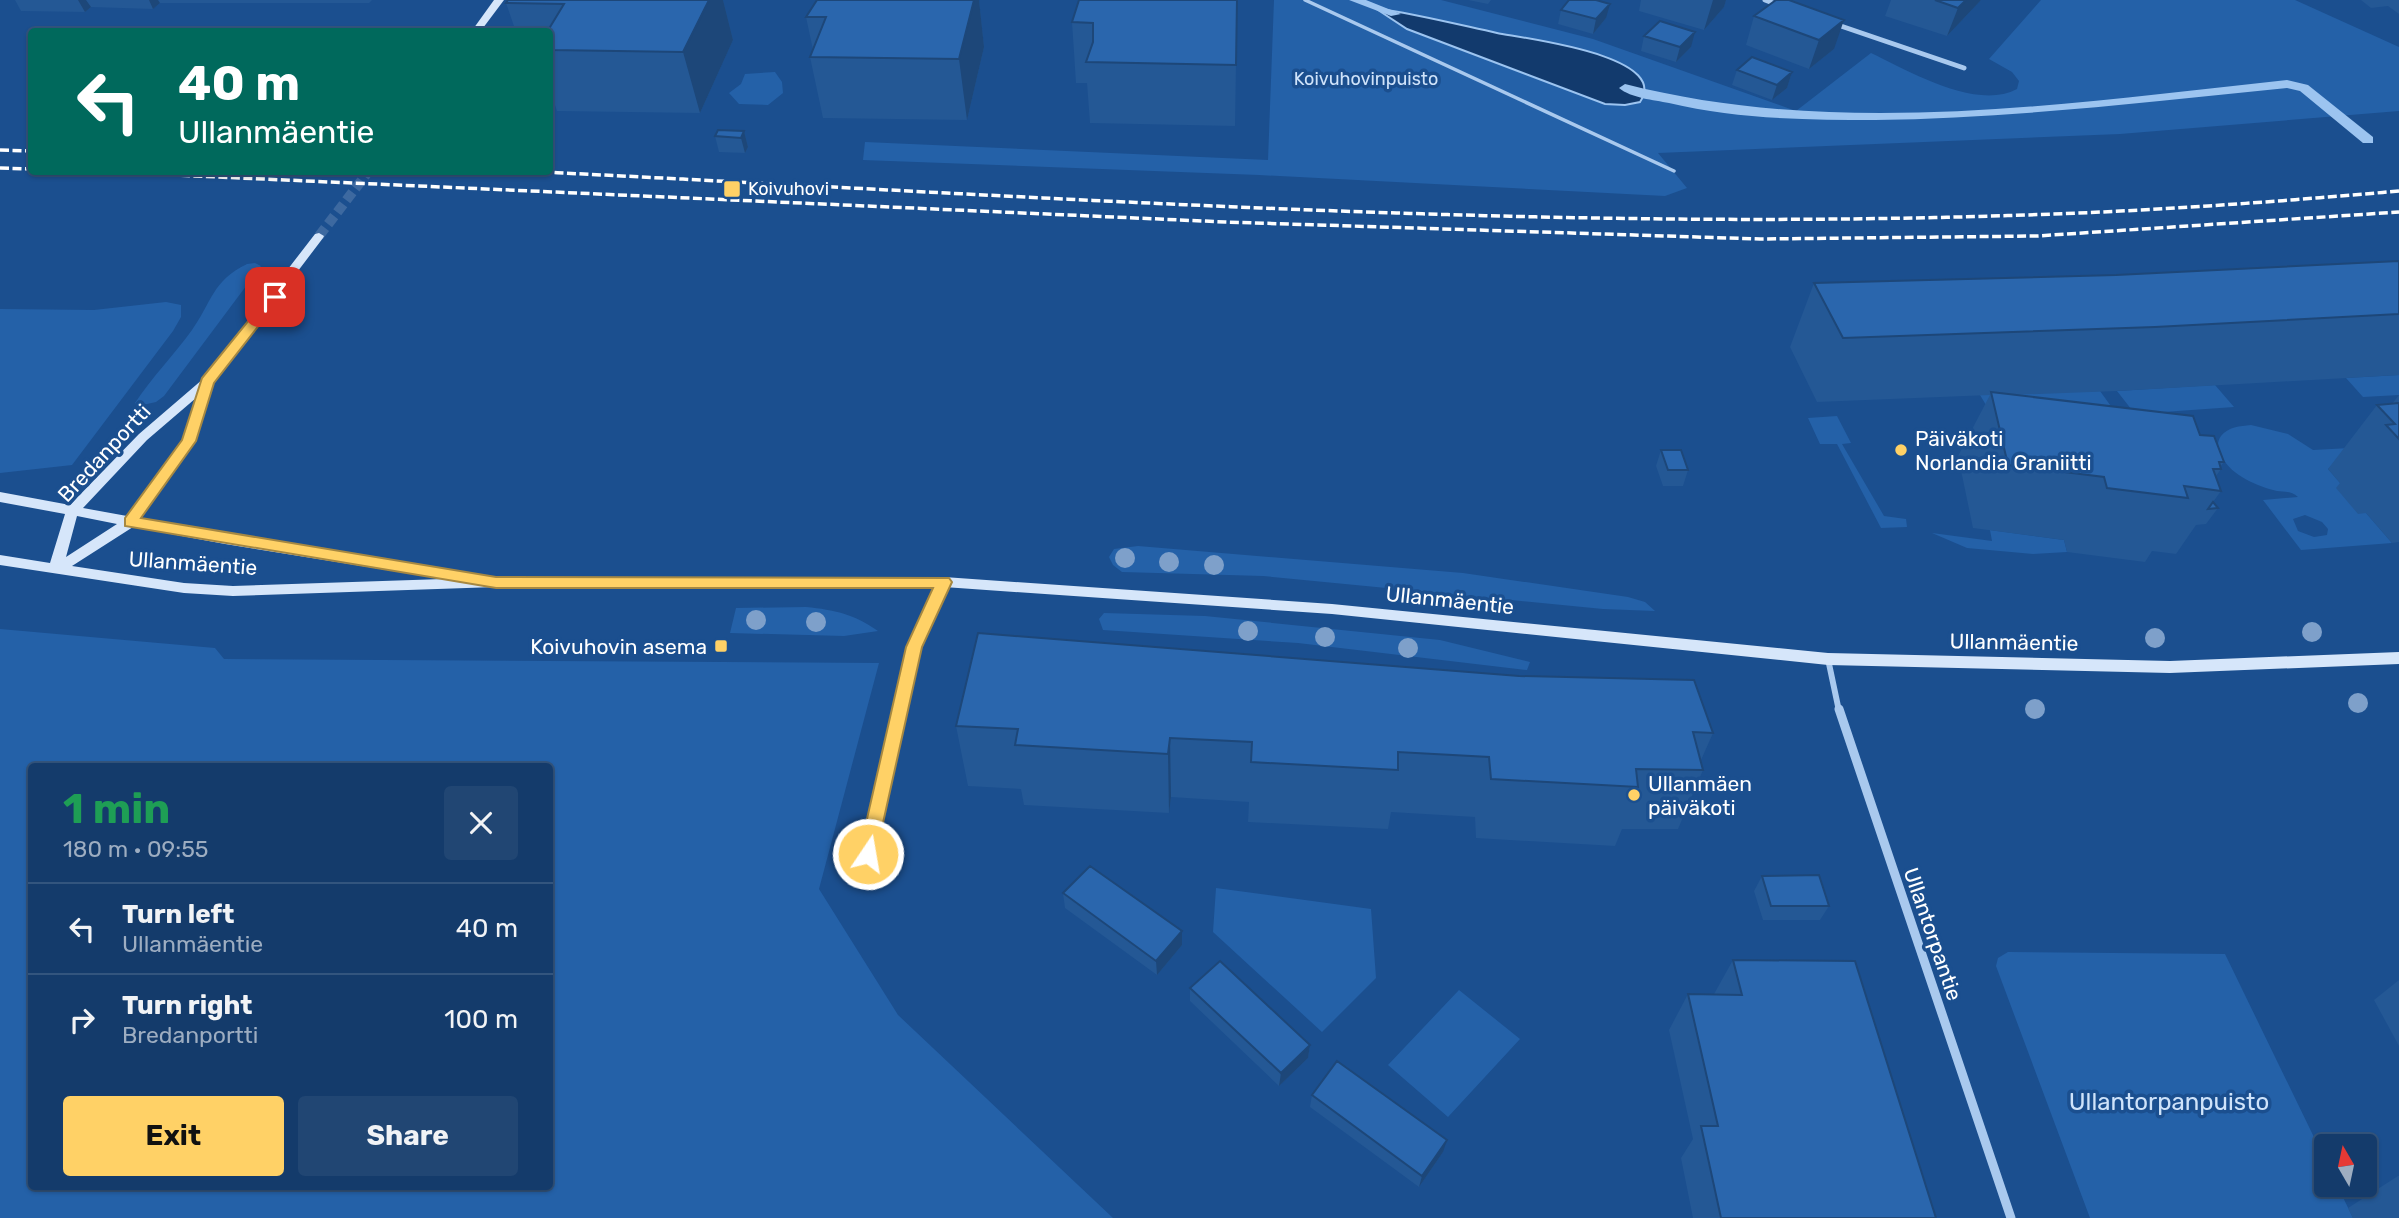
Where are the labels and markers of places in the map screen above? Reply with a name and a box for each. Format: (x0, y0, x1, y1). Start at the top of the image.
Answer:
place label: Koivuhovi (748, 178, 829, 200)
marker: Koivuhovi (722, 179, 742, 199)
pin (245, 267, 305, 327)
place label: Päiväkoti Norlandia Graniitti (1915, 426, 2091, 475)
marker: Päiväkoti Norlandia Graniitti (1893, 442, 1909, 458)
place label: Koivuhovin asema (530, 634, 707, 659)
marker: Koivuhovin asema (713, 638, 729, 654)
place label: Ullanmäen päiväkoti (1648, 771, 1752, 820)
marker: Ullanmäen päiväkoti (1626, 787, 1642, 803)

